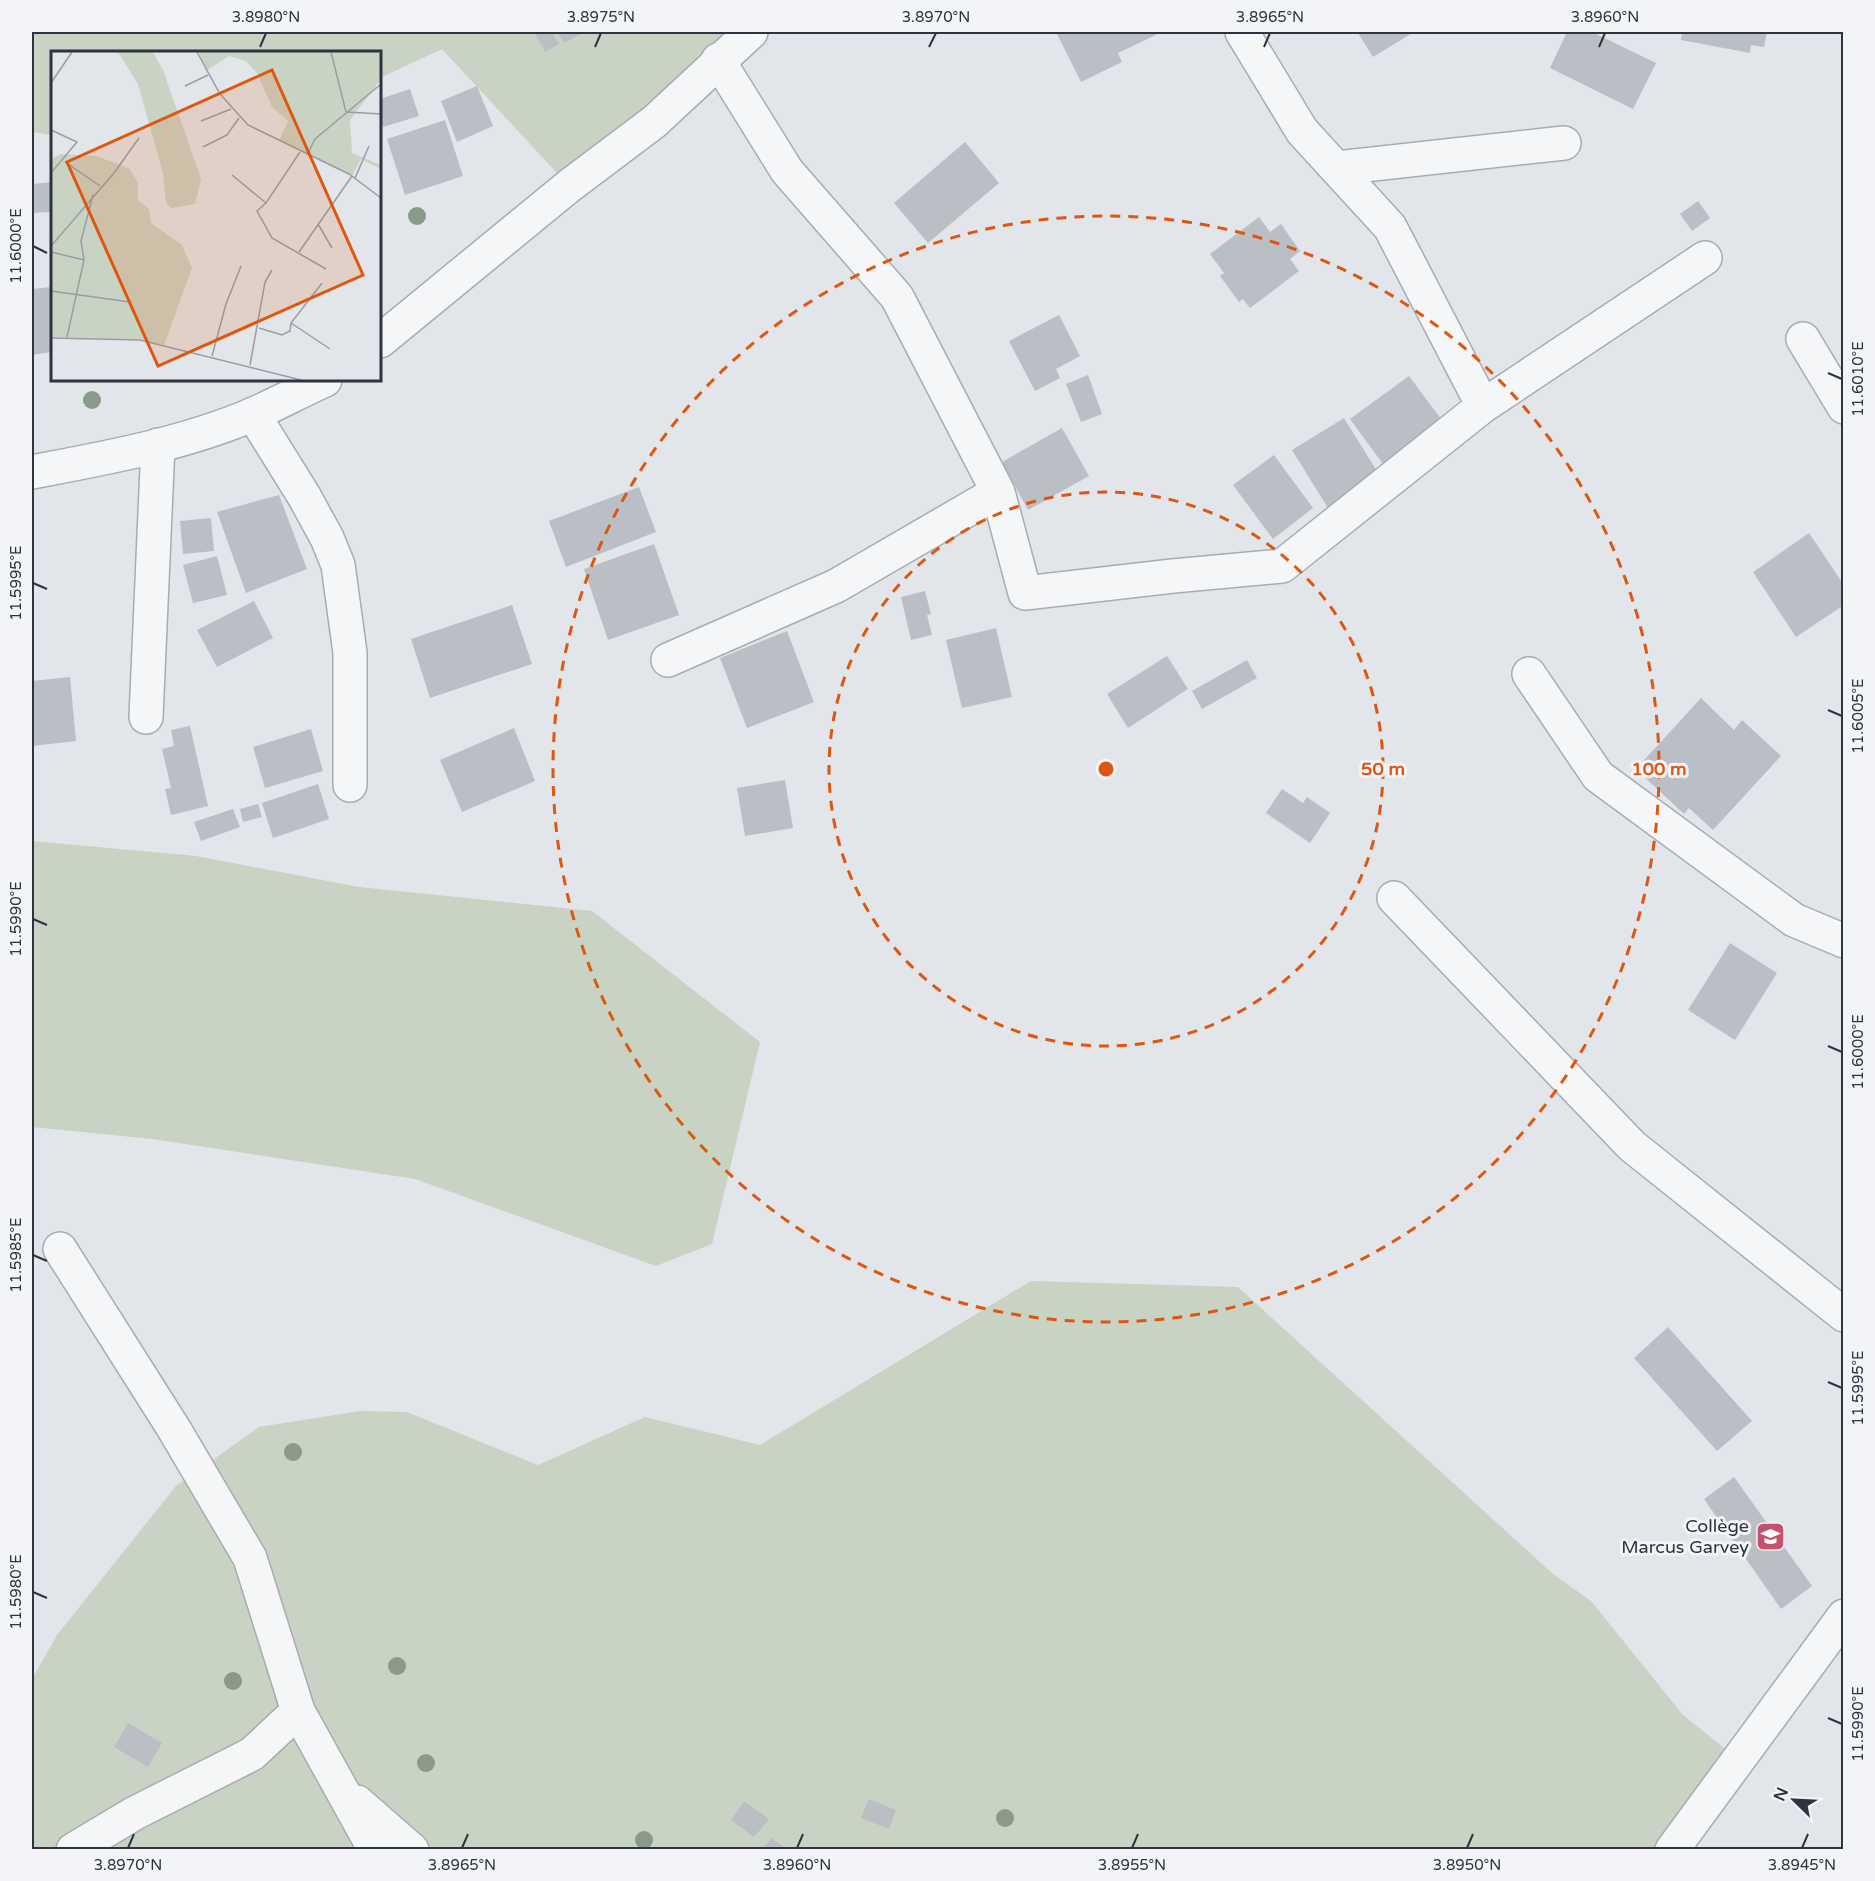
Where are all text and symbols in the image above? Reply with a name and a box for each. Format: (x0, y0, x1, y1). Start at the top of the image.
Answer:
text: 3.8980°N (232, 8, 300, 26)
text: 3.8975°N (567, 8, 635, 26)
text: 3.8970°N (902, 8, 970, 26)
text: 3.8965°N (1236, 8, 1304, 26)
text: 3.8960°N (1571, 8, 1639, 26)
inset map (51, 51, 381, 381)
text: 11.6000°E (7, 208, 25, 284)
text: 11.6010°E (1849, 341, 1867, 417)
text: 11.5995°E (7, 545, 25, 621)
text: 11.6005°E (1849, 678, 1867, 754)
text: 50 m (1361, 758, 1405, 780)
text: 100 m (1631, 758, 1687, 780)
centre of rings (1096, 759, 1116, 779)
text: 11.5990°E (7, 881, 25, 957)
text: 11.6000°E (1849, 1014, 1867, 1090)
text: 11.5985°E (7, 1217, 25, 1293)
text: 11.5995°E (1849, 1350, 1867, 1426)
place label: Collège Marcus Garvey (1621, 1515, 1749, 1558)
school or university icon: Collège Marcus Garvey (1754, 1520, 1786, 1552)
text: 11.5980°E (7, 1554, 25, 1630)
text: 11.5990°E (1849, 1686, 1867, 1762)
north arrow (1764, 1770, 1824, 1830)
text: N (1769, 1784, 1793, 1804)
text: 3.8970°N (94, 1856, 162, 1874)
text: 3.8965°N (428, 1856, 496, 1874)
text: 3.8960°N (763, 1856, 831, 1874)
text: 3.8955°N (1098, 1856, 1166, 1874)
text: 3.8950°N (1433, 1856, 1501, 1874)
text: 3.8945°N (1768, 1856, 1836, 1874)

